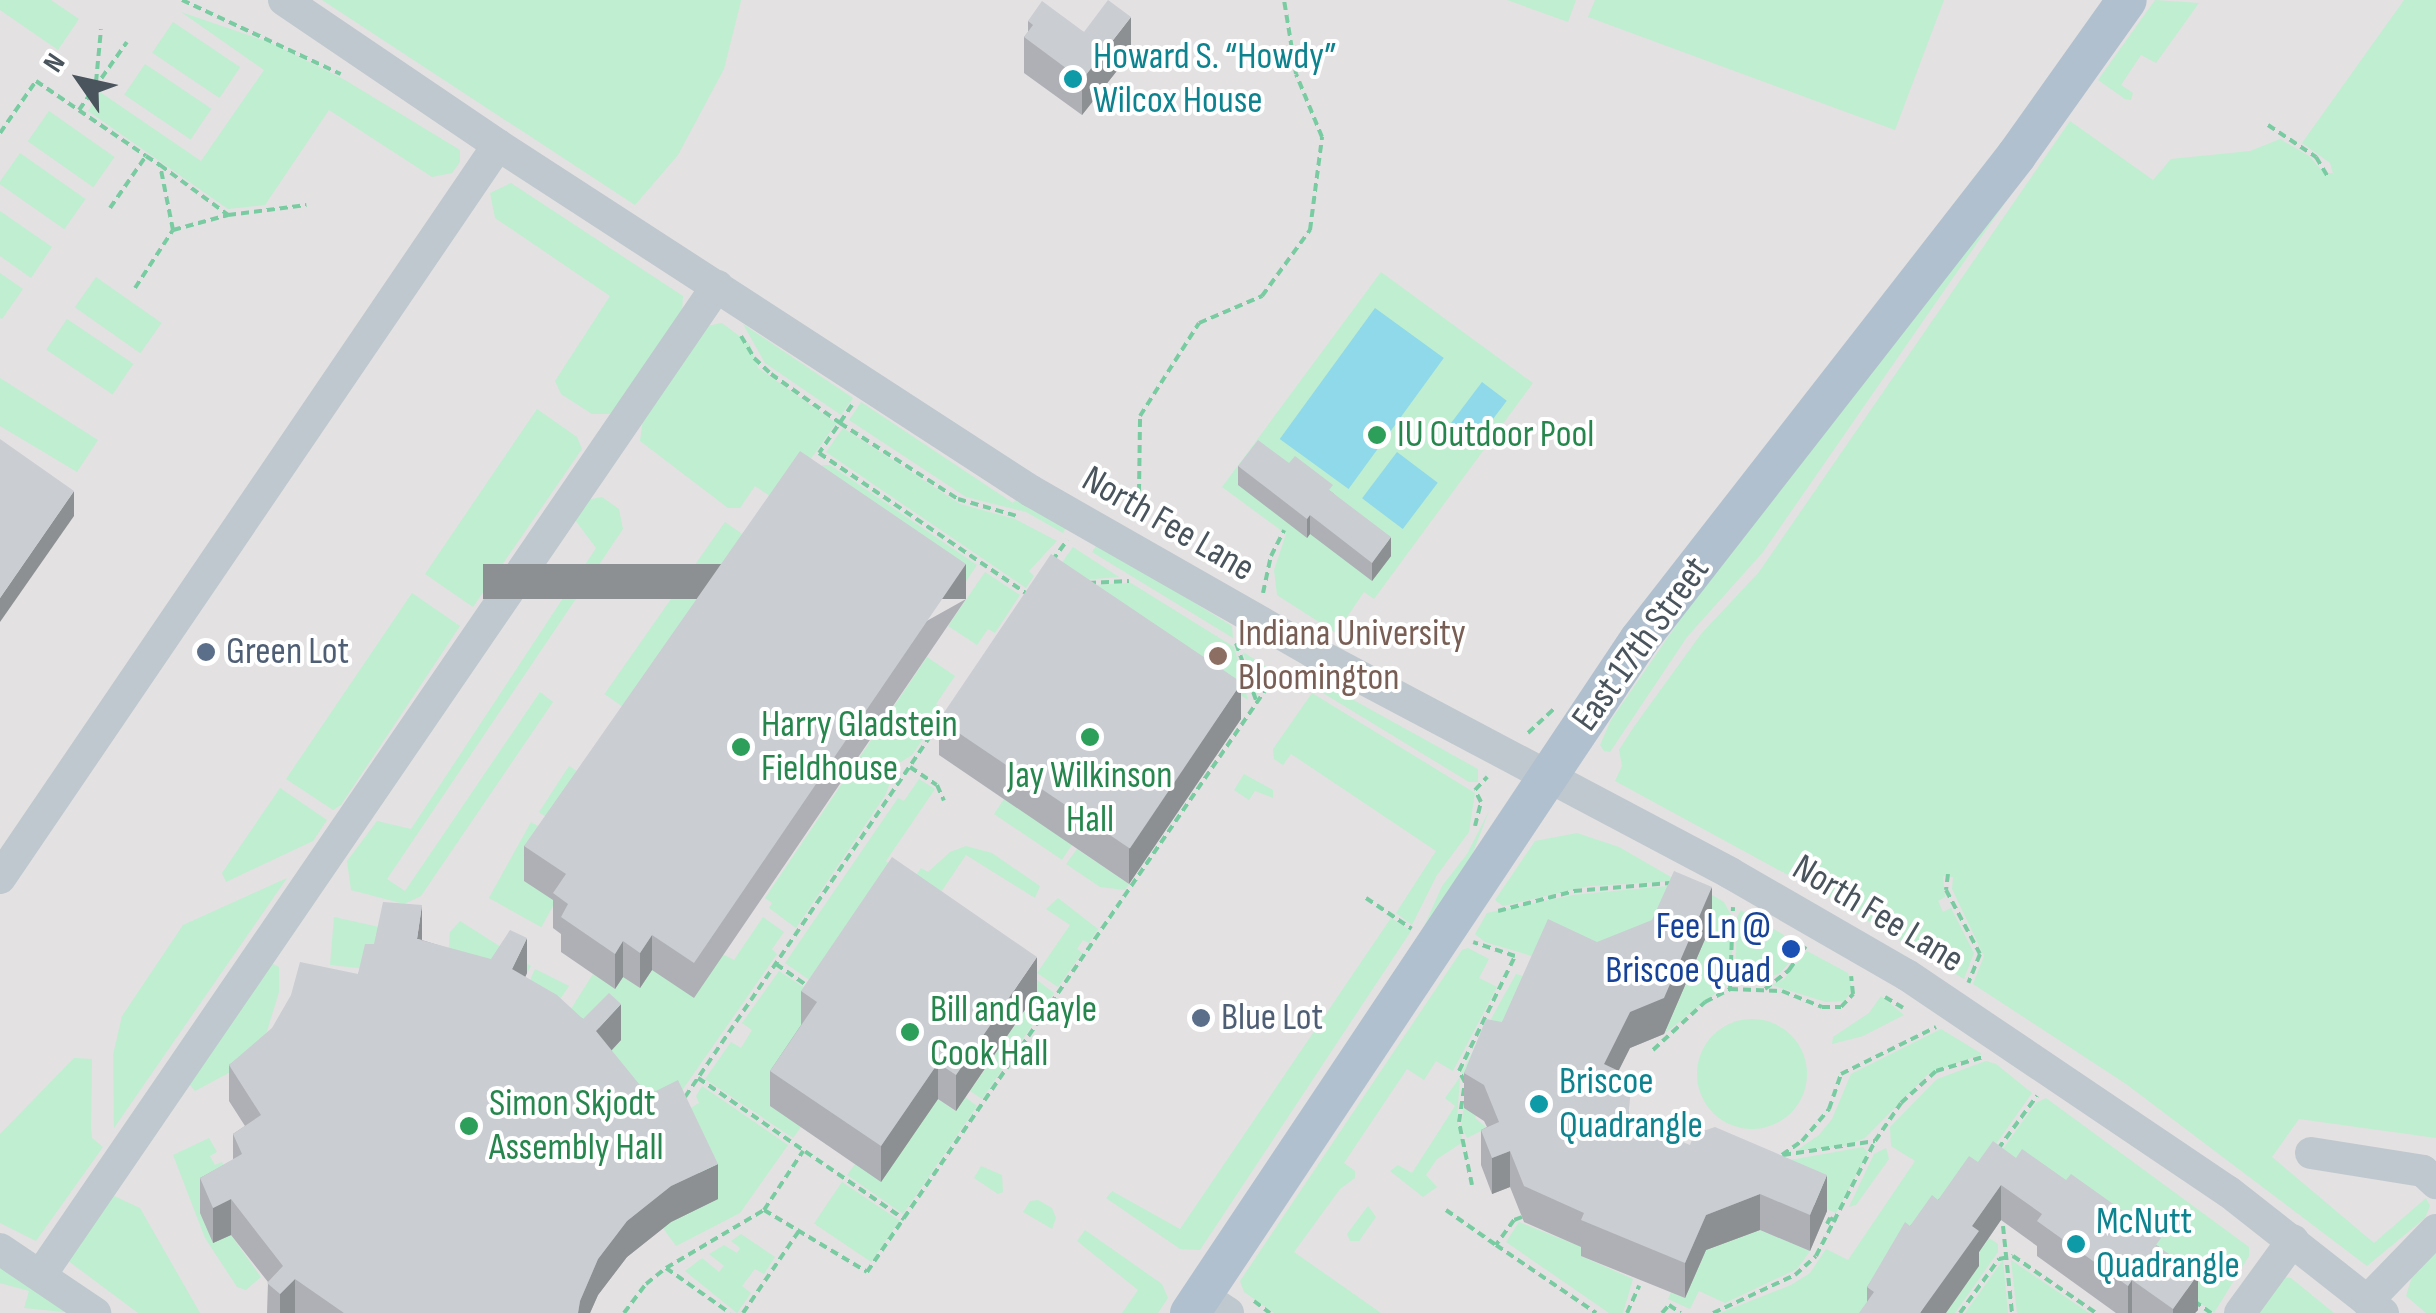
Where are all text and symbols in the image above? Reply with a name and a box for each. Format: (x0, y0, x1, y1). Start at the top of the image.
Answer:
north arrow (30, 30, 130, 130)
place label: Howard S. “Howdy” Wilcox House (1093, 34, 1337, 123)
text: N (37, 48, 73, 78)
marker: Howard S. “Howdy” Wilcox House (1062, 68, 1084, 90)
place label: IU Outdoor Pool (1397, 412, 1594, 458)
marker: IU Outdoor Pool (1366, 424, 1388, 446)
street label: North Fee Lane (1074, 456, 1262, 592)
street label: East 17th Street (1563, 548, 1719, 740)
place label: Indiana University Bloomington (1238, 611, 1466, 700)
place label: Green Lot (226, 629, 349, 675)
marker: Green Lot (195, 641, 217, 663)
marker: Indiana University Bloomington (1207, 645, 1229, 667)
place label: Harry Gladstein Fieldhouse (761, 702, 958, 792)
marker: Jay Wilkinson Hall (1079, 726, 1101, 748)
marker: Harry Gladstein Fieldhouse (730, 736, 752, 758)
place label: Jay Wilkinson Hall (1007, 753, 1173, 842)
street label: North Fee Lane (1784, 845, 1972, 983)
place label: Fee Ln @ Briscoe Quad (1605, 904, 1771, 994)
marker: Fee Ln @ Briscoe Quad (1780, 938, 1802, 960)
place label: Bill and Gayle Cook Hall (930, 987, 1097, 1076)
place label: Blue Lot (1221, 995, 1323, 1041)
marker: Blue Lot (1190, 1007, 1212, 1029)
marker: Bill and Gayle Cook Hall (899, 1021, 921, 1043)
place label: Briscoe Quadrangle (1559, 1059, 1703, 1148)
place label: Simon Skjodt Assembly Hall (489, 1081, 664, 1170)
marker: Briscoe Quadrangle (1528, 1093, 1550, 1115)
marker: Simon Skjodt Assembly Hall (458, 1115, 480, 1137)
place label: McNutt Quadrangle (2096, 1199, 2240, 1288)
marker: McNutt Quadrangle (2065, 1233, 2087, 1255)

